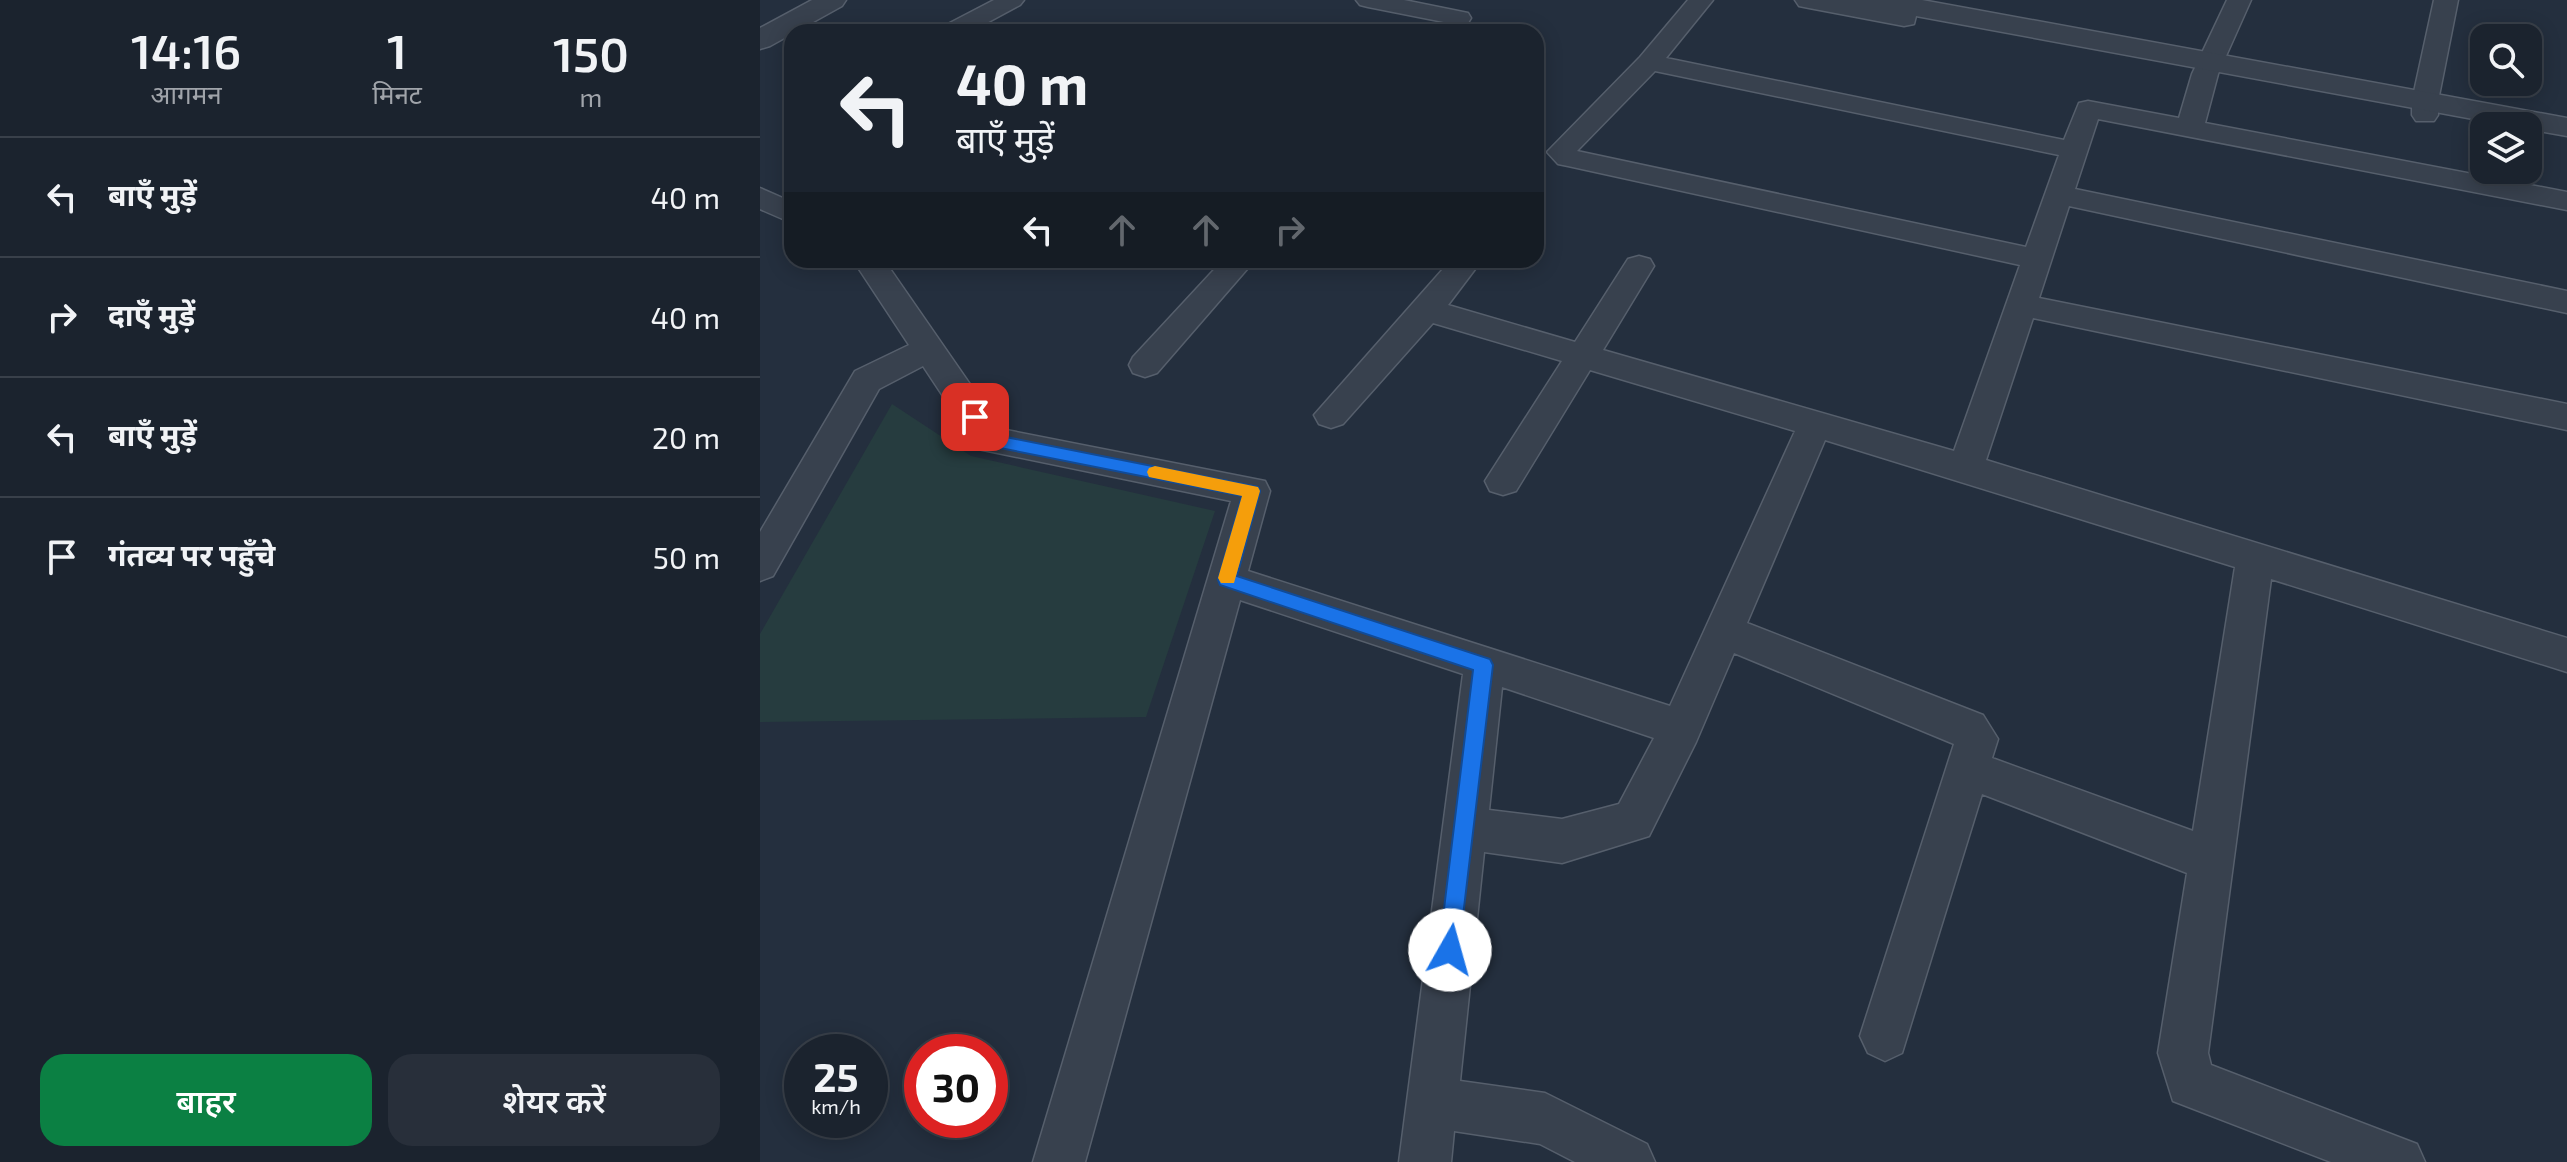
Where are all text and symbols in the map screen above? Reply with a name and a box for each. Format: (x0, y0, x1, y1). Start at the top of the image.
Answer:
text: 14:16 (131, 21, 241, 79)
text: 1 (387, 21, 407, 79)
text: 150 (553, 24, 629, 82)
map controls (2470, 24, 2542, 184)
button: search (2470, 24, 2542, 96)
text: 40 m (956, 49, 1088, 116)
icon: left (824, 56, 928, 160)
text: आगमन (150, 78, 222, 109)
text: मिनट (372, 78, 422, 109)
text: m (580, 81, 602, 112)
button: layers (2470, 112, 2542, 184)
text: बाएँ मुड़ें (956, 117, 1055, 160)
icon: left (40, 175, 84, 219)
text: बाएँ मुड़ें (108, 176, 197, 212)
text: 40 m (650, 179, 720, 215)
icon: left (1016, 208, 1060, 252)
icon: ahead (1100, 208, 1144, 252)
icon: ahead (1184, 208, 1228, 252)
icon: right (1268, 208, 1312, 252)
icon: right (40, 295, 84, 339)
text: दाएँ मुड़ें (108, 296, 195, 332)
text: 40 m (650, 299, 720, 335)
pin (941, 383, 1009, 451)
icon: arrive (953, 395, 997, 439)
icon: left (40, 415, 84, 459)
text: बाएँ मुड़ें (108, 416, 197, 452)
text: 20 m (652, 419, 720, 455)
icon: arrive (40, 535, 84, 579)
text: गंतव्य पर पहुँचे (108, 536, 275, 572)
text: 50 m (653, 539, 720, 575)
position arrow (1408, 908, 1492, 992)
speed limit sign: 30 (904, 1034, 1008, 1138)
text: 25 (813, 1052, 859, 1100)
button: बाहर (40, 1054, 372, 1146)
button: शेयर करें (388, 1054, 720, 1146)
text: km/h (811, 1094, 861, 1118)

